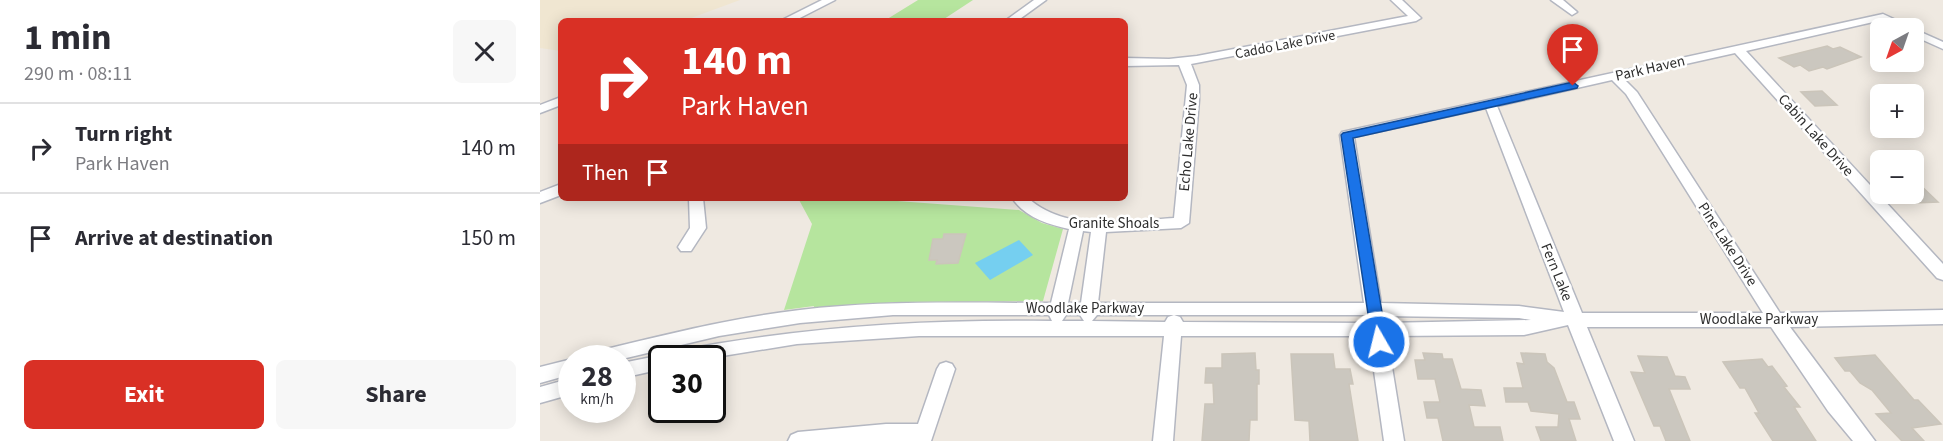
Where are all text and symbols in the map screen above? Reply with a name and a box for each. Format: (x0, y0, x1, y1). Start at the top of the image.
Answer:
text: 1 min (24, 12, 112, 63)
north arrow (1870, 18, 1924, 72)
map controls (1870, 18, 1924, 204)
button: close (453, 20, 516, 83)
pin (1547, 24, 1598, 86)
street label: Caddo Lake Drive (1233, 25, 1337, 64)
text: 140 m (681, 31, 792, 91)
icon: arrive (1556, 33, 1589, 66)
icon: right (582, 42, 660, 120)
street label: Park Haven (1613, 50, 1687, 87)
text: 290 m · 08:11 (24, 60, 132, 88)
button: + (1870, 84, 1924, 138)
text: Park Haven (681, 87, 809, 126)
street label: Cabin Lake Drive (1773, 90, 1858, 181)
street label: Echo Lake Drive (1174, 92, 1203, 192)
text: Turn right (75, 118, 172, 150)
icon: right (24, 132, 57, 165)
text: 140 m (461, 132, 516, 164)
text: Park Haven (75, 150, 170, 178)
button: − (1870, 150, 1924, 204)
icon: arrive (641, 156, 674, 189)
text: Then (582, 157, 629, 189)
street label: Pine Lake Drive (1693, 198, 1762, 290)
street label: Granite Shoals (1069, 213, 1159, 234)
icon: arrive (24, 222, 57, 255)
text: Arrive at destination (75, 222, 273, 254)
text: 150 m (461, 222, 516, 254)
street label: Fern Lake (1535, 240, 1578, 304)
street label: Woodlake Parkway (1026, 298, 1144, 319)
street label: Woodlake Parkway (1700, 309, 1818, 330)
position arrow (1347, 310, 1411, 374)
speed limit sign: 30 (648, 345, 726, 423)
text: 28 (581, 355, 613, 398)
button: Exit (24, 360, 264, 429)
button: Share (276, 360, 516, 429)
text: km/h (580, 389, 614, 410)

